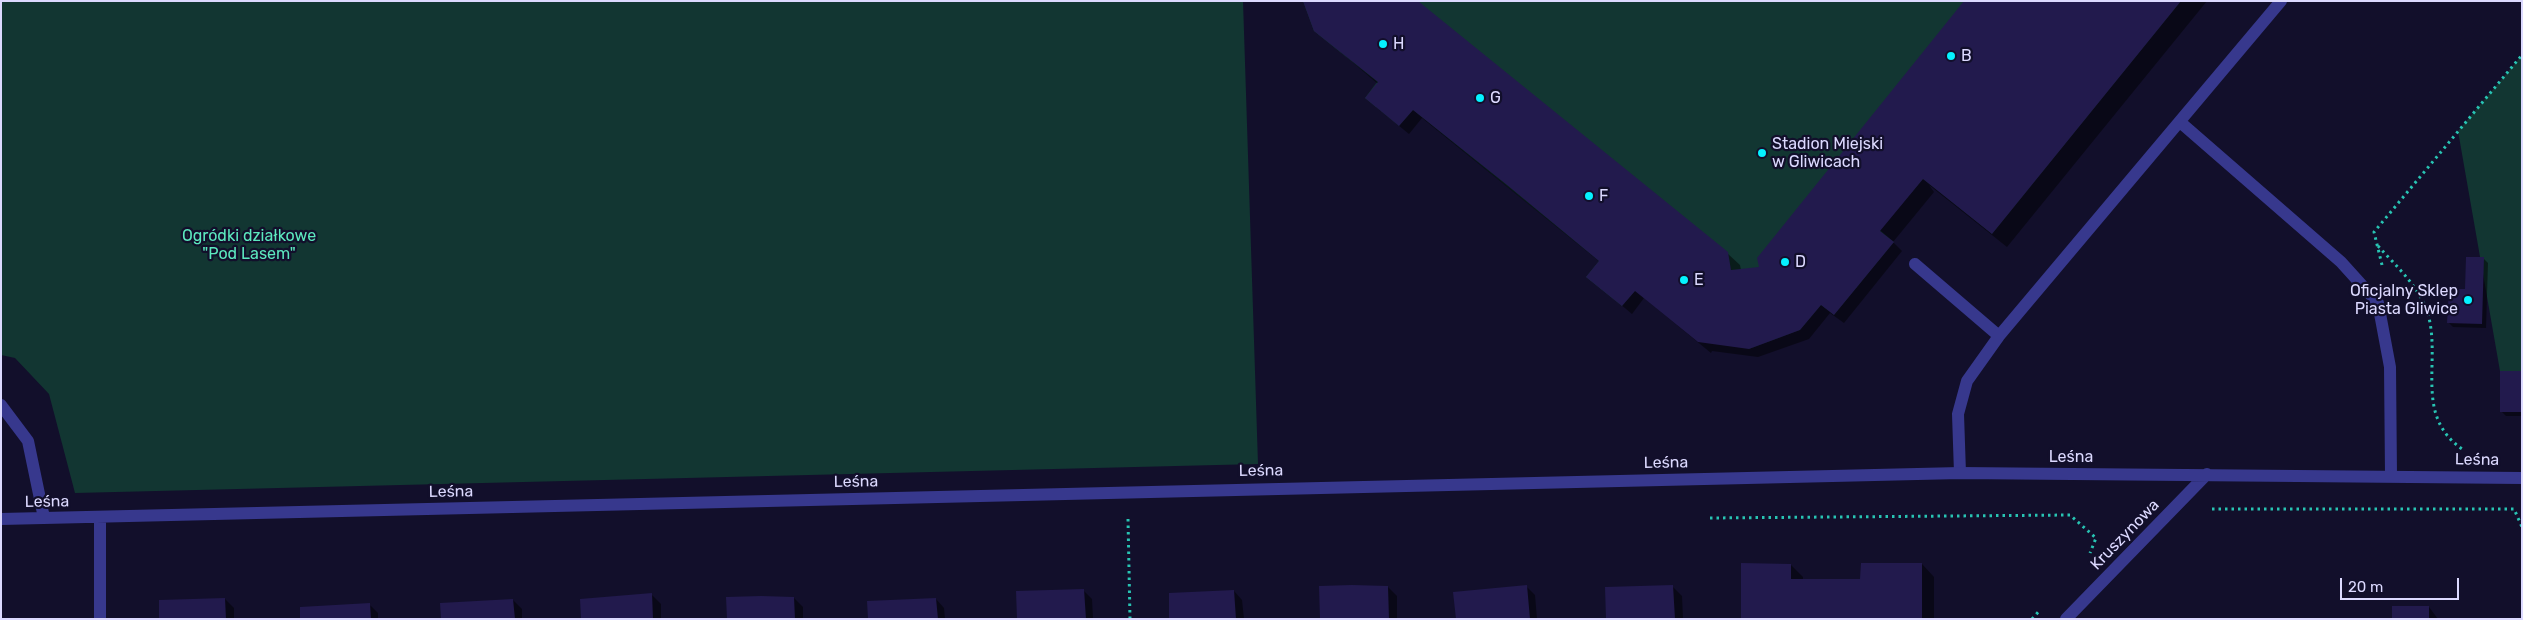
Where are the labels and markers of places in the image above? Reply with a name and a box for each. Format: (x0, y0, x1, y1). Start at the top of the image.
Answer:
place label: H (1393, 34, 1404, 54)
marker: H (1377, 38, 1389, 50)
place label: B (1961, 46, 1972, 66)
marker: B (1945, 50, 1957, 62)
place label: G (1490, 88, 1501, 108)
marker: G (1474, 92, 1486, 104)
place label: Stadion Miejski w Gliwicach (1772, 134, 1883, 172)
marker: Stadion Miejski w Gliwicach (1756, 147, 1768, 159)
place label: F (1599, 186, 1608, 206)
marker: F (1583, 190, 1595, 202)
place label: D (1795, 252, 1806, 272)
marker: D (1779, 256, 1791, 268)
place label: E (1694, 270, 1704, 290)
marker: E (1678, 274, 1690, 286)
place label: Oficjalny Sklep Piasta Gliwice (2350, 281, 2458, 319)
marker: Oficjalny Sklep Piasta Gliwice (2462, 294, 2474, 306)

